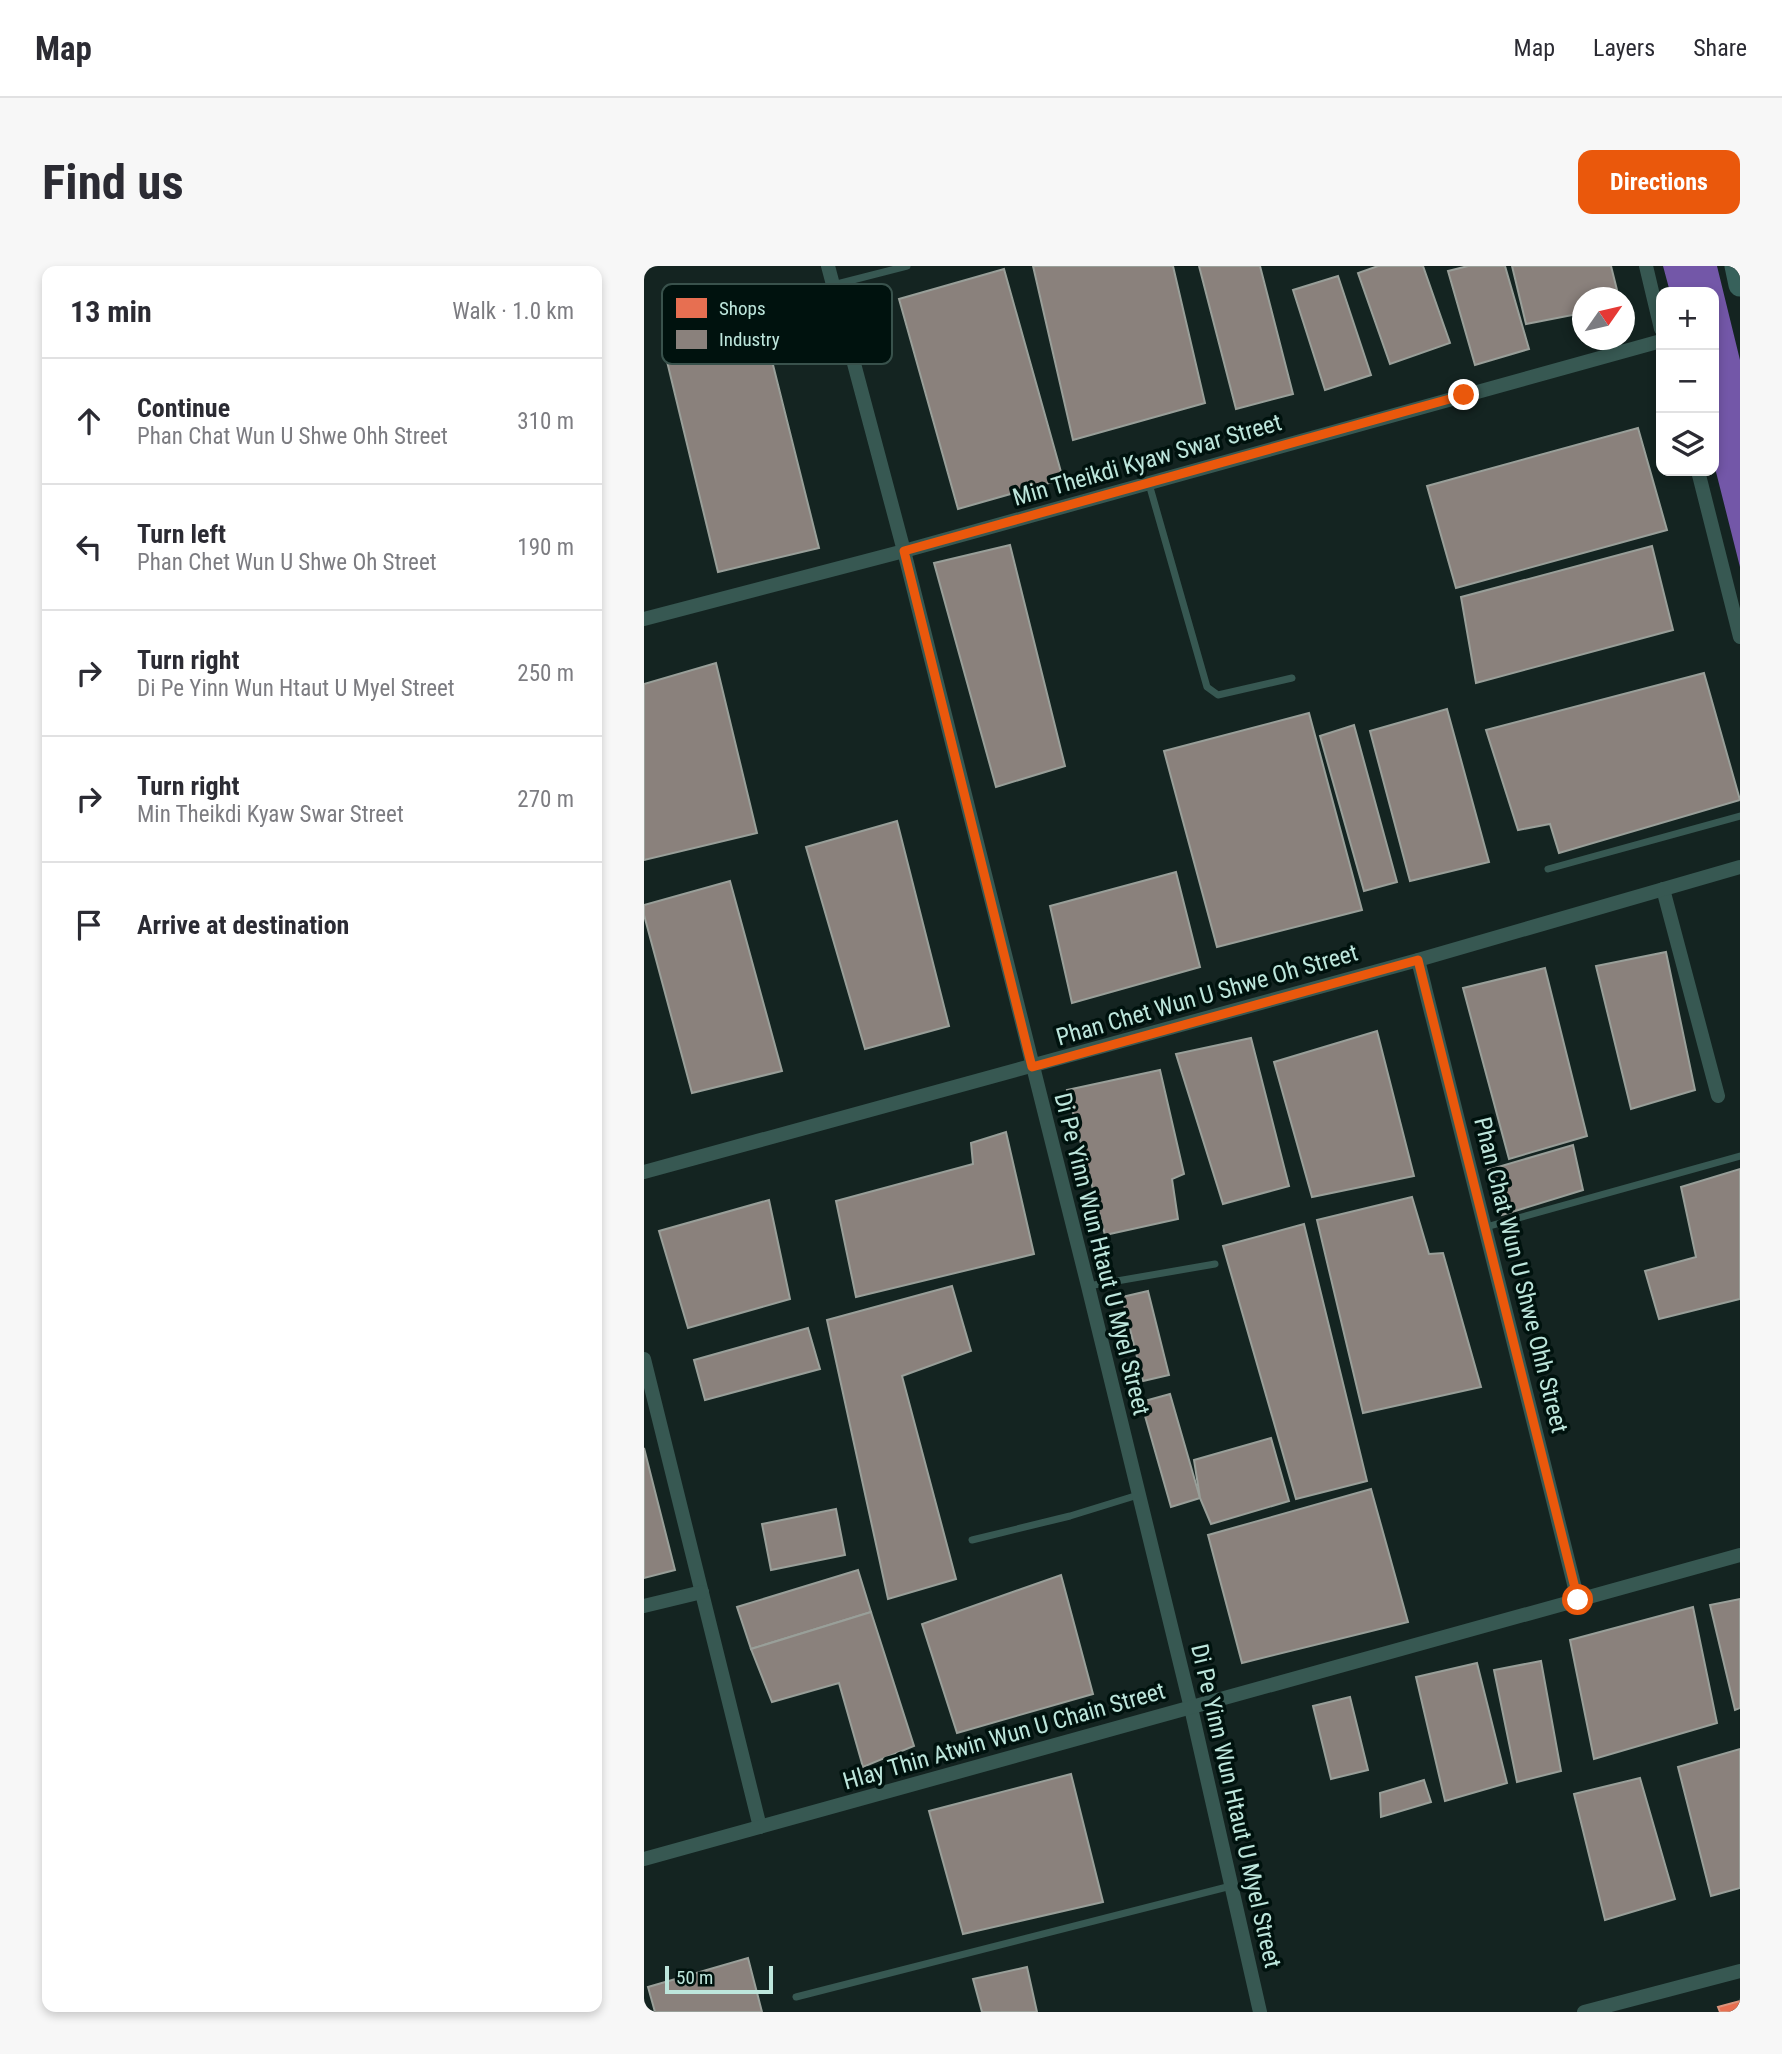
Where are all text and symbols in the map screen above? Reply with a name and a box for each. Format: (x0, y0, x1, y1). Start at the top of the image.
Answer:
text: Map (35, 29, 92, 68)
text: Map (1514, 34, 1555, 62)
text: Layers (1593, 34, 1655, 62)
text: Share (1693, 34, 1747, 62)
button: Directions (1578, 150, 1740, 214)
text: Find us (42, 154, 184, 211)
legend (662, 284, 892, 364)
north arrow (1572, 287, 1635, 350)
map controls (1656, 287, 1719, 476)
button: + (1656, 287, 1719, 350)
text: 13 min (70, 294, 152, 329)
text: Shops (719, 297, 766, 320)
text: Walk · 1.0 km (452, 298, 574, 325)
text: Industry (719, 328, 780, 351)
button: − (1656, 350, 1719, 413)
route end (1448, 379, 1479, 410)
text: Continue (137, 393, 230, 423)
icon: ahead (70, 402, 108, 440)
text: 310 m (517, 408, 574, 435)
street label: Min Theikdi Kyaw Swar Street (1009, 408, 1285, 512)
button: layers (1656, 413, 1719, 476)
text: Phan Chat Wun U Shwe Ohh Street (137, 423, 448, 450)
text: Turn left (137, 519, 226, 549)
icon: left (70, 528, 108, 566)
text: 190 m (517, 534, 574, 561)
text: Phan Chet Wun U Shwe Oh Street (137, 549, 436, 576)
text: Turn right (137, 645, 239, 675)
icon: right (70, 654, 108, 692)
text: 250 m (517, 660, 574, 687)
text: Di Pe Yinn Wun Htaut U Myel Street (137, 675, 455, 702)
text: Turn right (137, 771, 239, 801)
icon: right (70, 780, 108, 818)
text: 270 m (517, 786, 574, 813)
text: Min Theikdi Kyaw Swar Street (137, 801, 404, 828)
icon: arrive (70, 906, 108, 944)
text: Arrive at destination (137, 910, 349, 940)
street label: Phan Chet Wun U Shwe Oh Street (1053, 938, 1361, 1052)
street label: Di Pe Yinn Wun Htaut U Myel Street (1048, 1090, 1156, 1418)
street label: Phan Chat Wun U Shwe Ohh Street (1468, 1114, 1574, 1436)
route start (1562, 1584, 1593, 1615)
street label: Di Pe Yinn Wun Htaut U Myel Street (1185, 1641, 1287, 1971)
street label: Hlay Thin Atwin Wun U Chain Street (840, 1677, 1168, 1795)
scale bar (665, 1963, 774, 1995)
text: 50 m (676, 1966, 713, 1989)

